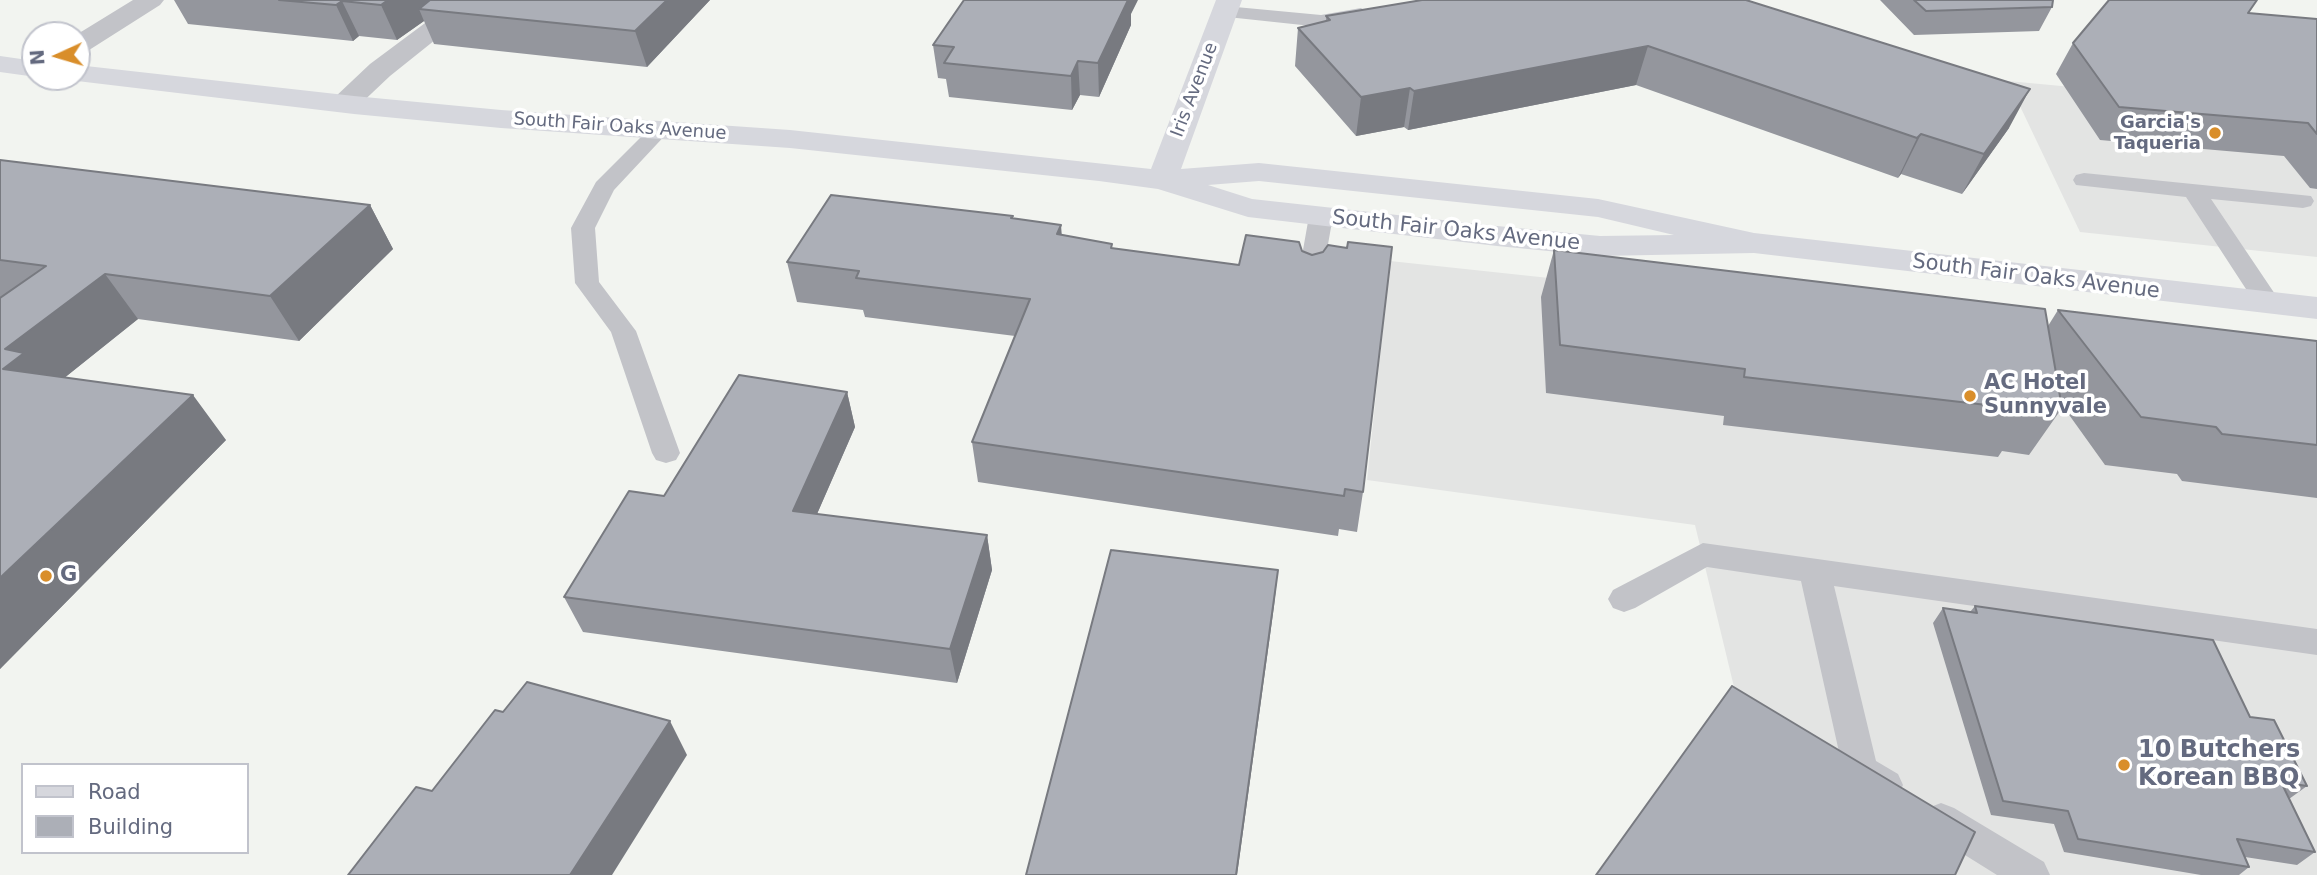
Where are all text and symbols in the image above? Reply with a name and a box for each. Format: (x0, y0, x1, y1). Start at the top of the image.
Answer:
north arrow (21, 21, 91, 91)
street label: Iris Avenue (1167, 40, 1223, 140)
text: N (26, 49, 49, 66)
street label: South Fair Oaks Avenue (513, 109, 727, 145)
place label: Garcia's Taqueria (2114, 112, 2201, 154)
marker: Garcia's Taqueria (2207, 125, 2223, 141)
street label: South Fair Oaks Avenue (1331, 205, 1581, 257)
street label: South Fair Oaks Avenue (1911, 249, 2161, 305)
place label: AC Hotel Sunnyvale (1984, 371, 2107, 421)
marker: AC Hotel Sunnyvale (1962, 388, 1978, 404)
place label: G (60, 563, 77, 589)
marker: G (38, 568, 54, 584)
place label: 10 Butchers Korean BBQ (2138, 737, 2300, 793)
marker: 10 Butchers Korean BBQ (2116, 757, 2132, 773)
legend (21, 763, 248, 854)
text: Road (88, 780, 141, 804)
text: Building (88, 815, 173, 839)

